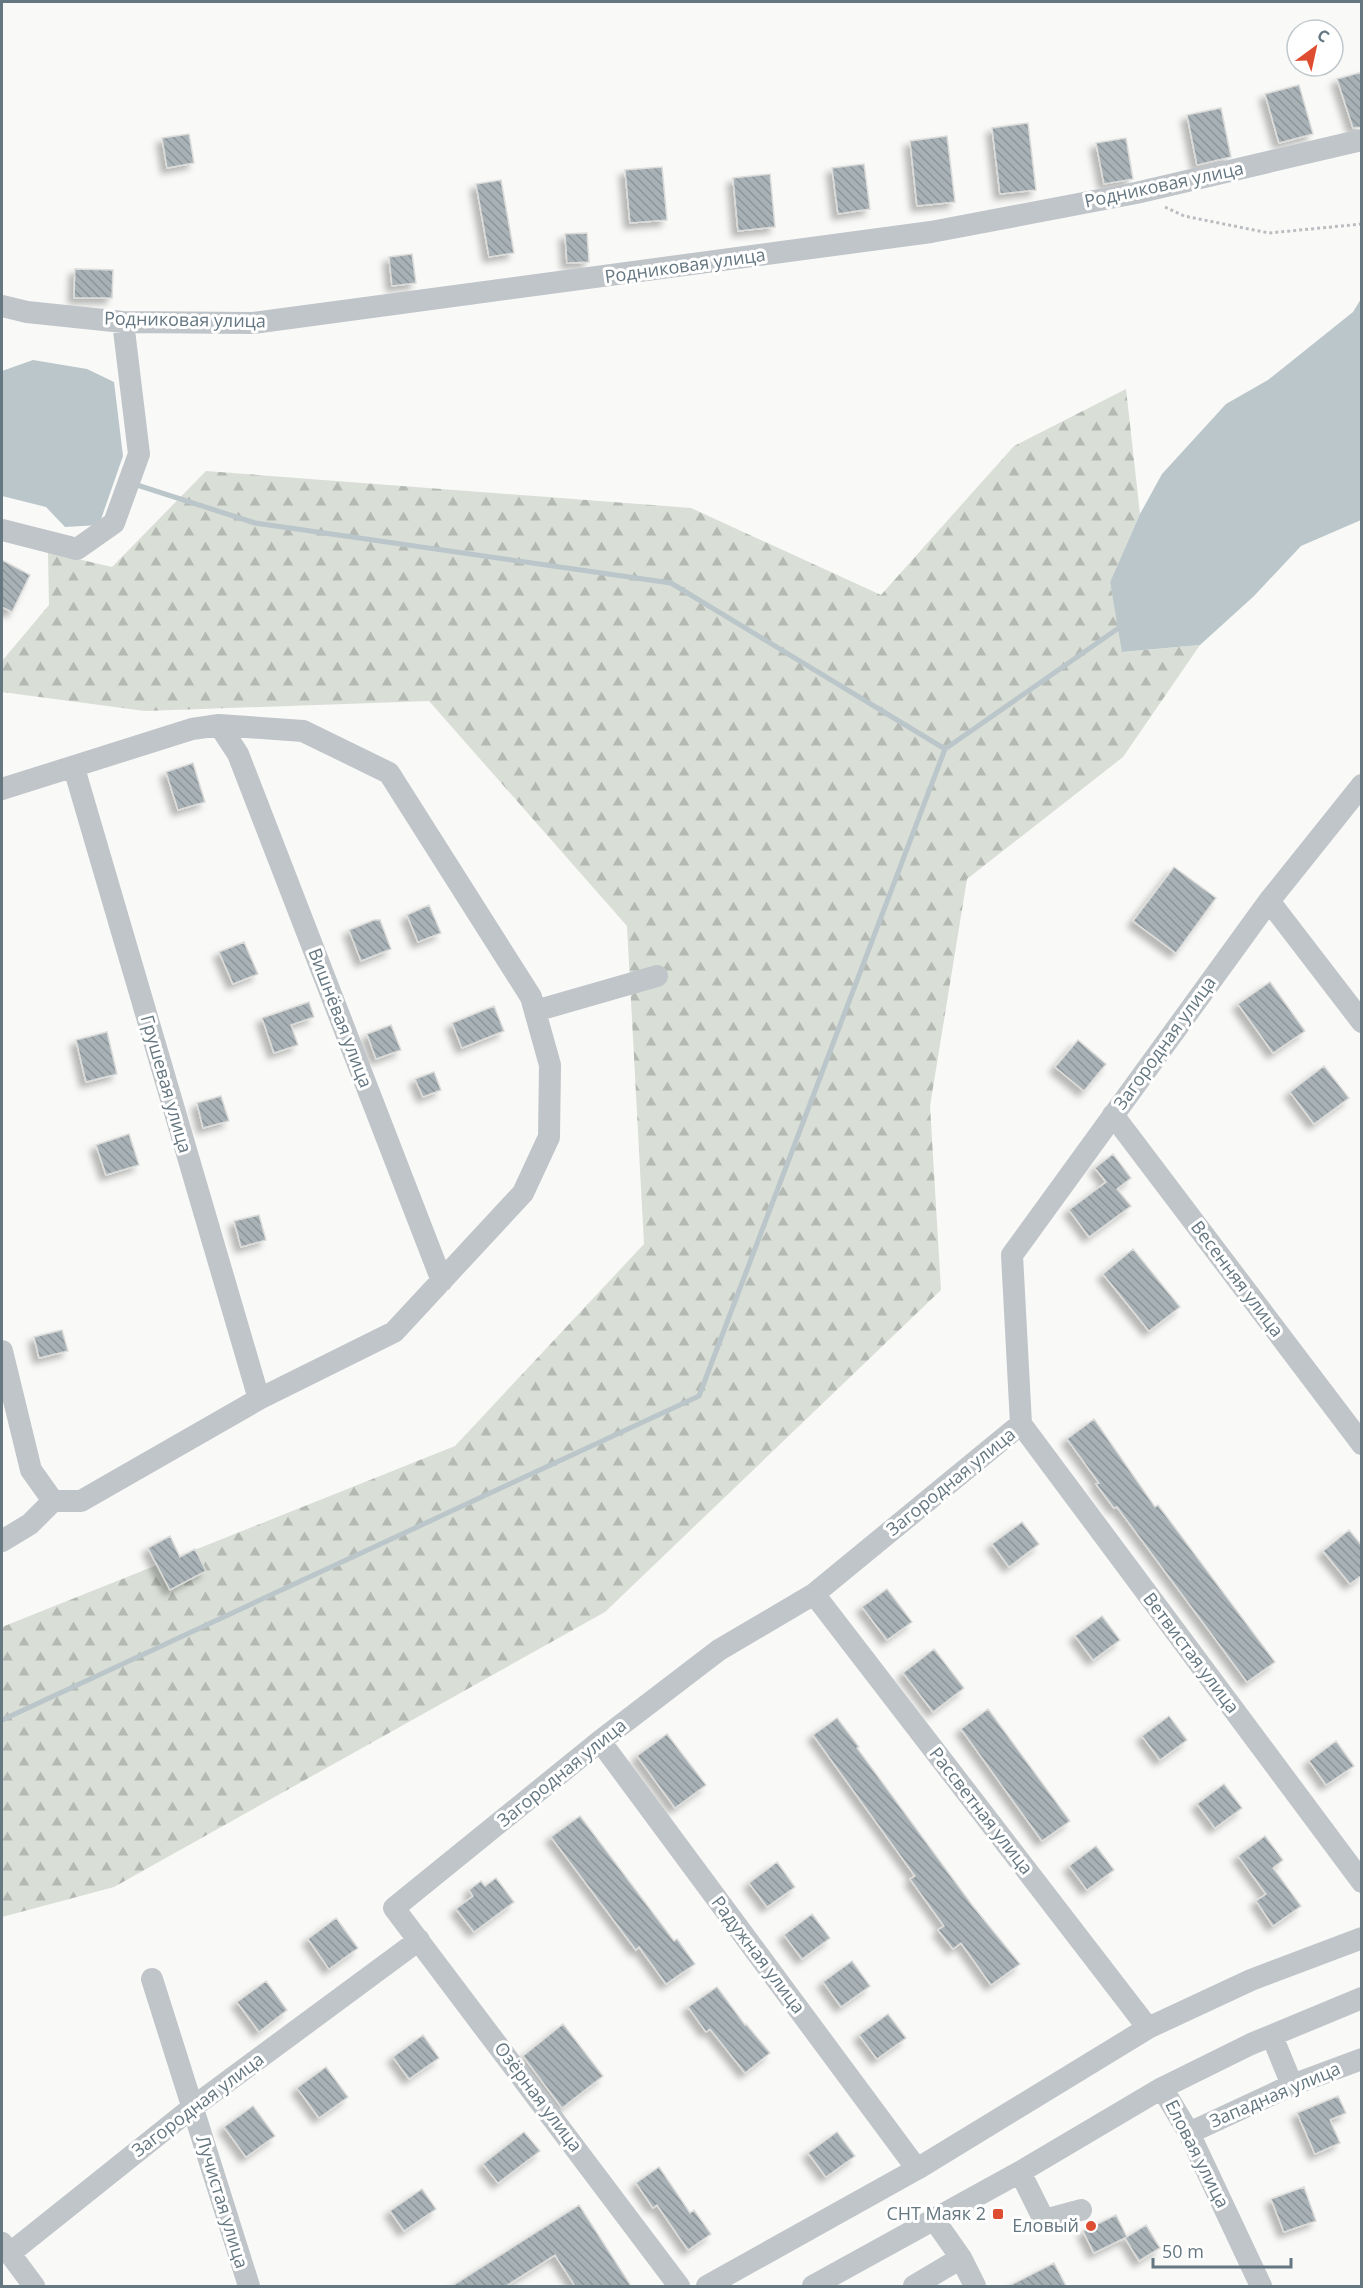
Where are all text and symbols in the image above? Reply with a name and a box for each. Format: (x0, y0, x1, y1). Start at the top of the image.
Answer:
north arrow (1285, 18, 1345, 78)
text: С (1313, 23, 1333, 47)
street label: Родниковая улица (1082, 155, 1246, 213)
street label: Родниковая улица (603, 242, 767, 288)
street label: Родниковая улица (104, 306, 266, 332)
street label: Вишнёвая улица (303, 944, 379, 1091)
street label: Загородная улица (1108, 971, 1221, 1114)
street label: Грушевая улица (136, 1012, 198, 1156)
street label: Весенняя улица (1186, 1215, 1289, 1341)
street label: Загородная улица (881, 1422, 1020, 1541)
street label: Ветвистая улица (1138, 1587, 1245, 1718)
street label: Загородная улица (492, 1713, 631, 1832)
street label: Рассветная улица (925, 1742, 1039, 1879)
street label: Радужная улица (707, 1891, 811, 2018)
street label: Озёрная улица (490, 2037, 588, 2156)
street label: Загородная улица (127, 2047, 268, 2162)
street label: Западная улица (1205, 2056, 1344, 2132)
street label: Еловая улица (1160, 2095, 1235, 2212)
street label: Лучистая улица (191, 2132, 255, 2271)
place label: СНТ Маяк 2 (886, 2201, 986, 2225)
marker: СНТ Маяк 2 (991, 2207, 1005, 2221)
place label: Еловый (1012, 2213, 1079, 2237)
marker: Еловый (1084, 2219, 1098, 2233)
scale bar (1153, 2231, 1291, 2269)
text: 50 m (1162, 2239, 1204, 2263)

